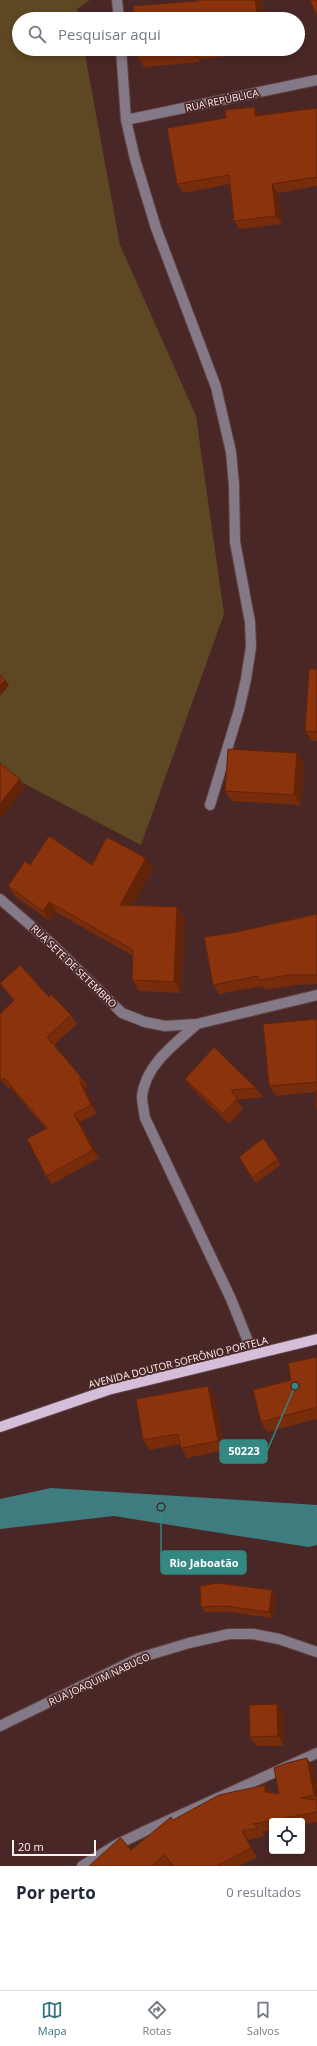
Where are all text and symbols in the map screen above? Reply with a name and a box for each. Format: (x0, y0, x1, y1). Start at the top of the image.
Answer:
search box (12, 12, 305, 56)
icon: search (26, 23, 48, 45)
text: Pesquisar aqui (58, 24, 161, 44)
street label: RUA REPÚBLICA (184, 85, 261, 115)
street label: RUA SETE DE SETEMBRO (28, 921, 120, 1011)
street label: AVENIDA DOUTOR SOFRÔNIO PORTELA (87, 1333, 270, 1391)
callout: 50223 (220, 1440, 267, 1463)
text: 50223 (228, 1443, 260, 1458)
callout: Rio Jaboatão (161, 1551, 246, 1574)
text: Rio Jaboatão (169, 1555, 239, 1570)
street label: RUA JOAQUIM NABUCO (46, 1649, 152, 1709)
map controls (269, 1818, 305, 1854)
button: locate (269, 1818, 305, 1854)
scale bar (12, 1838, 96, 1857)
text: 20 m (18, 1839, 44, 1854)
text: Por perto (16, 1881, 96, 1904)
text: 0 resultados (226, 1883, 301, 1901)
tab: Mapa (38, 1999, 67, 2038)
tab: Rotas (142, 1999, 171, 2038)
tab: Salvos (247, 1999, 279, 2038)

